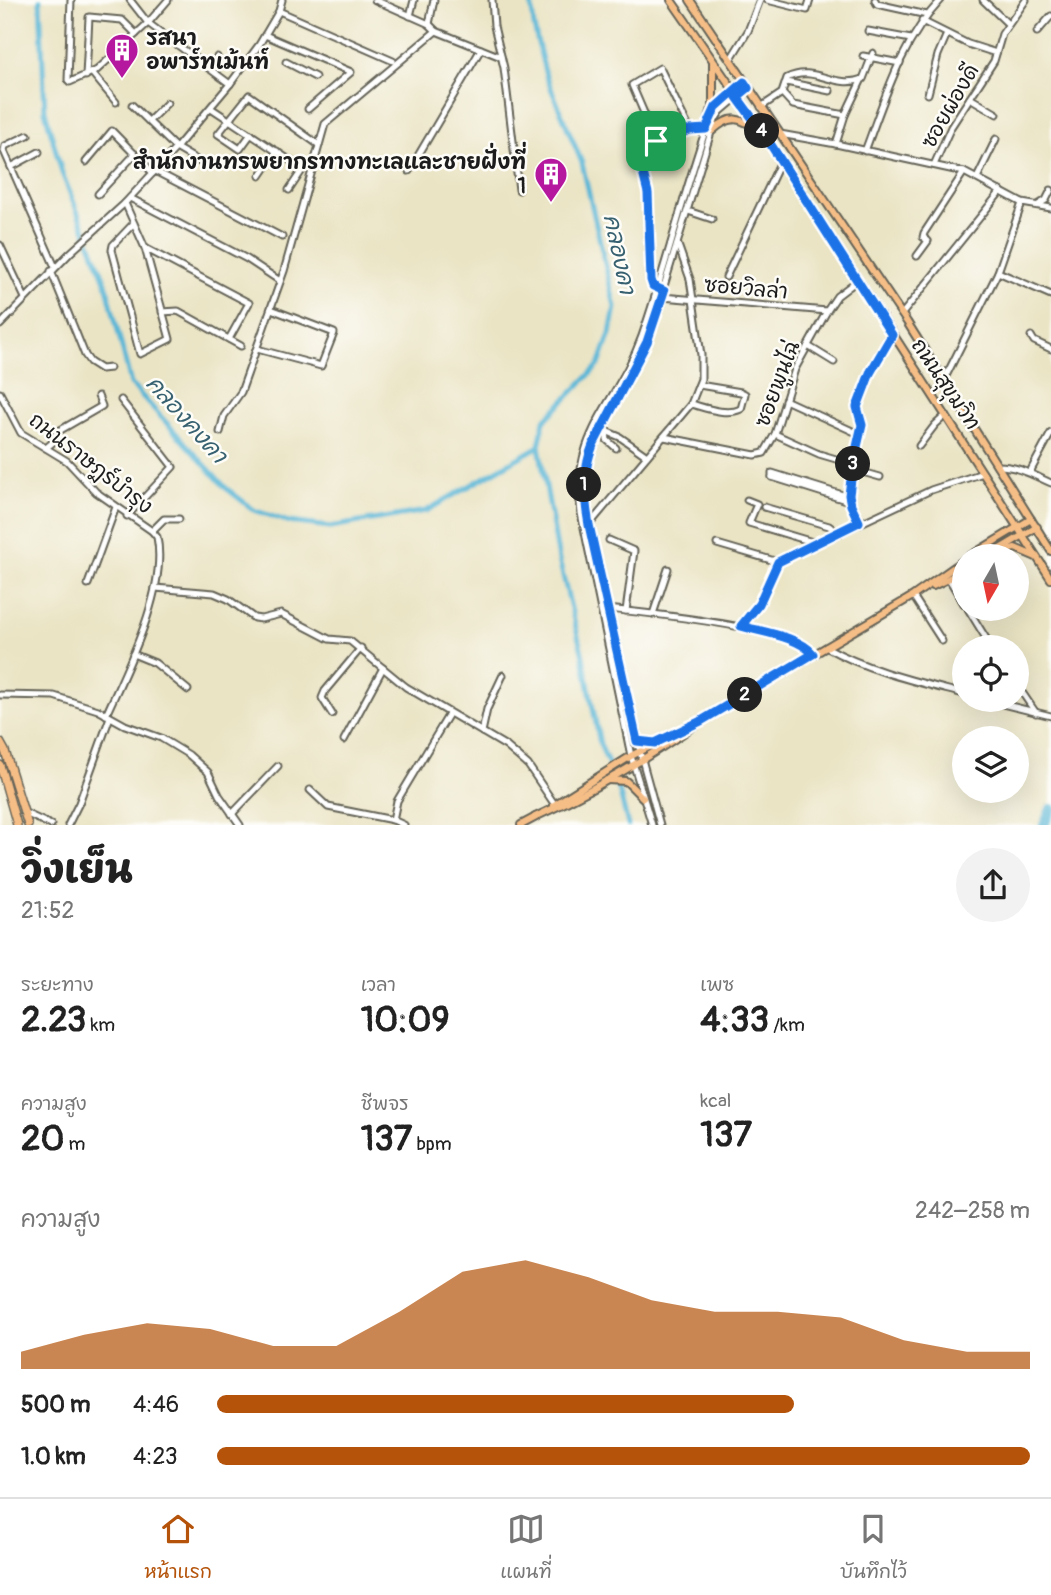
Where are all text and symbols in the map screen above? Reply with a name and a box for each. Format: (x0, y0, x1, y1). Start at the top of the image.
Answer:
place label: รสนา อพาร์ทเม้นท์ (146, 25, 269, 76)
building icon: รสนา อพาร์ทเม้นท์ (103, 31, 141, 80)
street label: ซอยผ่องดี (916, 59, 985, 153)
pin (626, 111, 686, 171)
pin: 4 (744, 114, 780, 148)
text: 4 (756, 118, 767, 142)
icon: arrive (637, 122, 675, 160)
place label: สำนักงานทรพยากรทางทะเลและชายฝั่งที่ 1 (133, 141, 527, 200)
building icon: สำนักงานทรพยากรทางทะเลและชายฝั่งที่ 1 (532, 155, 570, 204)
water label: คลองคา (597, 211, 643, 299)
street label: ซอยวิลล่า (703, 271, 789, 306)
street label: ถนนสุขุมวิท (903, 333, 986, 436)
street label: ซอยพูนไฉ่ (749, 337, 808, 432)
water label: คลองคงคา (140, 369, 235, 471)
street label: ถนนราษฎร์บำรุง (22, 407, 158, 522)
pin: 3 (836, 447, 870, 482)
text: 3 (847, 451, 858, 475)
pin: 1 (566, 468, 602, 503)
text: 1 (580, 472, 587, 496)
north arrow (952, 544, 1029, 621)
map controls (952, 544, 1029, 803)
button: locate (952, 635, 1029, 712)
pin: 2 (728, 678, 762, 712)
text: 2 (739, 682, 750, 706)
button: layers (952, 726, 1029, 803)
text: วิ่งเย็น (21, 846, 133, 894)
button: share (956, 848, 1030, 922)
text: 21:52 (21, 896, 74, 925)
text: ระยะทาง (21, 973, 94, 997)
text: เวลา (361, 973, 396, 997)
text: เพซ (700, 973, 734, 997)
text: 2.23 (21, 998, 86, 1042)
text: 10:09 (361, 998, 450, 1042)
text: 4:33 (700, 998, 769, 1042)
text: km (86, 1013, 115, 1037)
text: /km (769, 1013, 805, 1037)
text: kcal (700, 1089, 731, 1113)
text: ความสูง (21, 1092, 87, 1116)
text: ชีพจร (361, 1092, 409, 1116)
text: 137 (700, 1113, 752, 1157)
text: 20 (21, 1117, 64, 1161)
text: 137 (361, 1117, 412, 1161)
text: m (64, 1132, 85, 1156)
text: bpm (412, 1132, 452, 1156)
text: 242–258 m (915, 1196, 1030, 1225)
text: ความสูง (21, 1205, 100, 1234)
text: 500 m (21, 1390, 90, 1419)
text: 4:46 (133, 1390, 179, 1419)
text: 1.0 km (21, 1442, 86, 1471)
text: 4:23 (133, 1442, 177, 1471)
tab: หน้าแรก (144, 1510, 212, 1585)
tab: แผนที่ (500, 1510, 552, 1585)
tab: บันทึกไว้ (840, 1510, 907, 1585)

